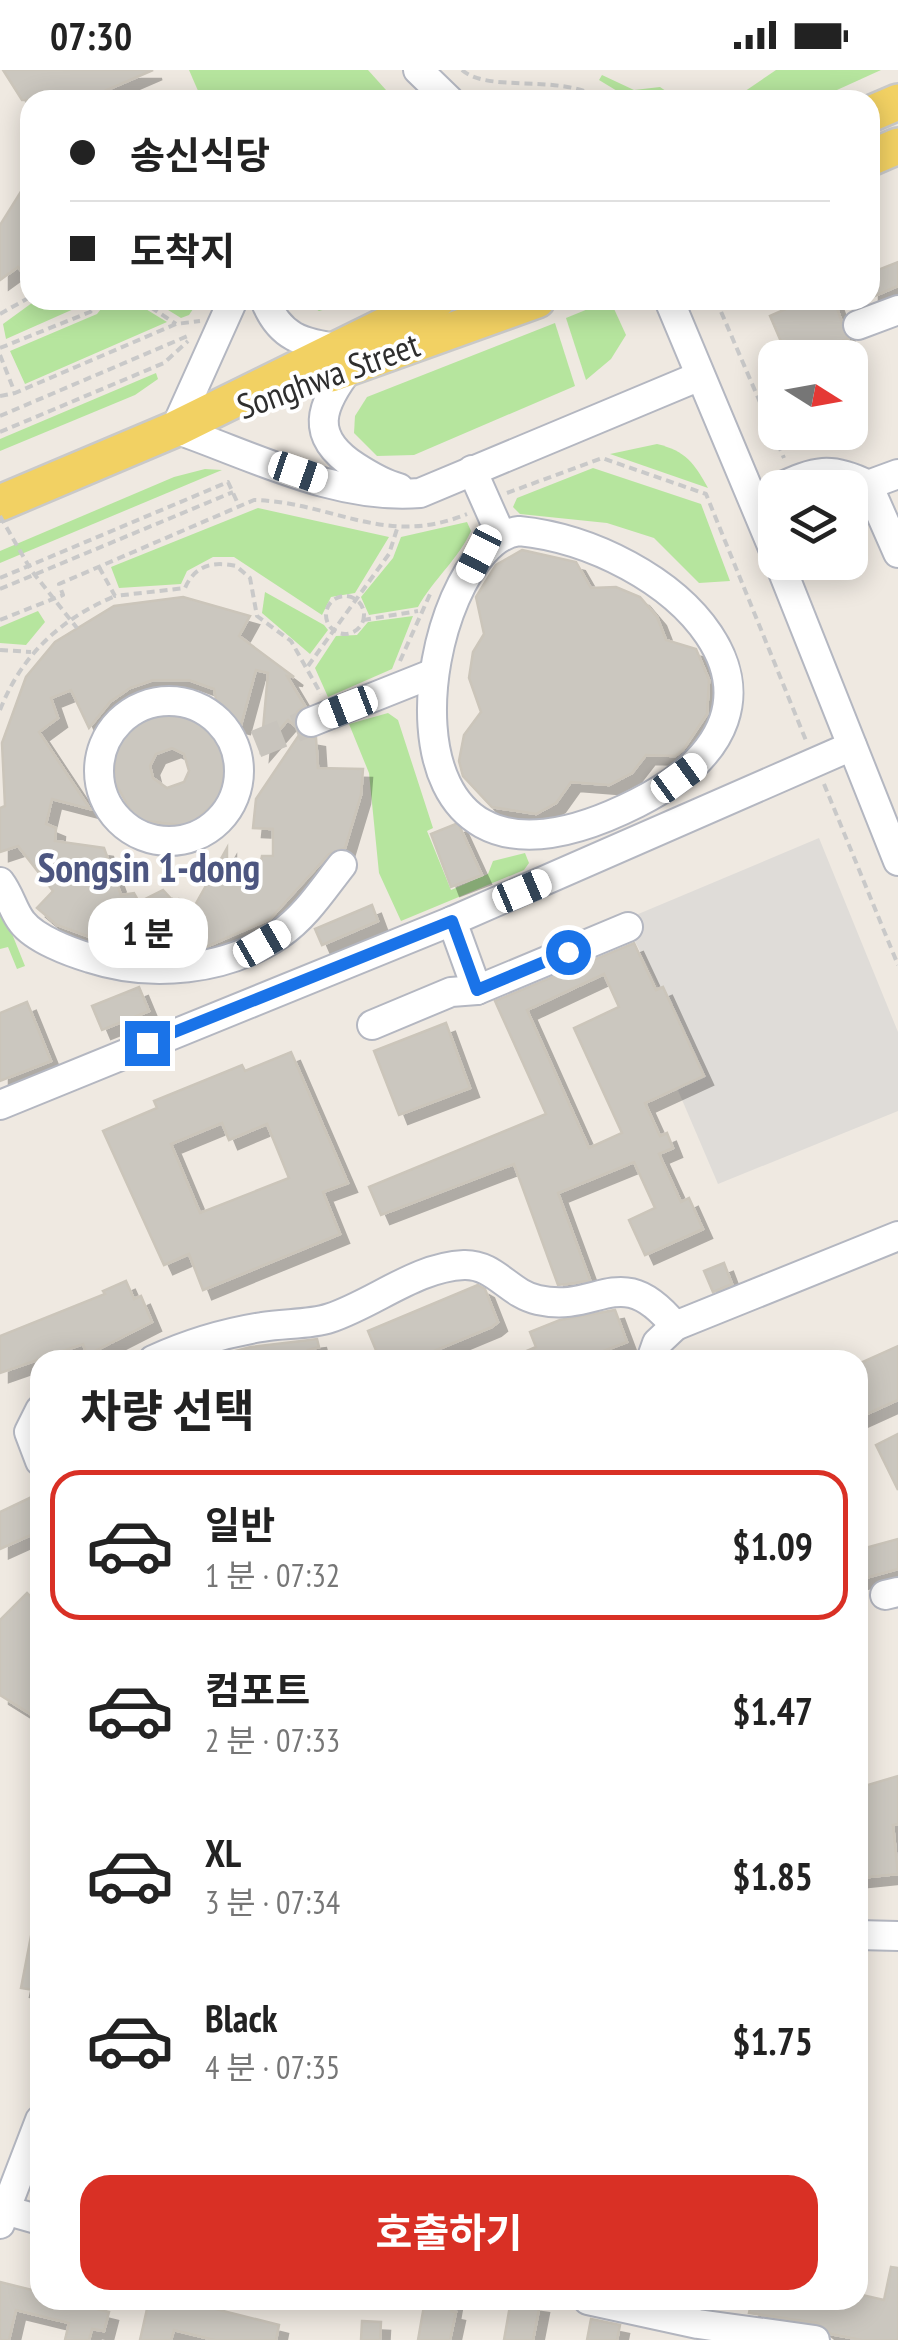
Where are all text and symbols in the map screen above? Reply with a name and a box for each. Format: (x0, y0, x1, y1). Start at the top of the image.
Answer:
text: 07:30 (50, 11, 132, 60)
text: 송신식당 (130, 130, 270, 179)
text: 도착지 (130, 226, 235, 275)
street label: Songhwa Street (231, 321, 426, 429)
north arrow (758, 340, 868, 450)
map controls (758, 340, 868, 580)
car (265, 448, 331, 496)
button: layers (758, 470, 868, 580)
car (452, 520, 506, 588)
car (315, 682, 381, 732)
car (646, 748, 712, 808)
district label: Songsin 1-dong (38, 841, 260, 893)
car (489, 865, 555, 917)
callout: 1 분 (87, 898, 207, 968)
text: 1 분 (122, 912, 174, 954)
car (229, 916, 295, 972)
route start (546, 930, 591, 975)
route end (125, 1021, 170, 1066)
text: 차량 선택 (80, 1381, 255, 1439)
icon: car (85, 1500, 175, 1590)
text: 일반 (205, 1500, 275, 1549)
text: $1.09 (732, 1521, 813, 1570)
text: 1 분 · 07:32 (205, 1554, 340, 1596)
icon: car (85, 1665, 175, 1755)
text: 컴포트 (205, 1665, 310, 1714)
text: $1.47 (732, 1686, 813, 1735)
text: 2 분 · 07:33 (205, 1719, 340, 1761)
text: XL (205, 1828, 241, 1877)
icon: car (85, 1830, 175, 1920)
text: $1.85 (732, 1851, 813, 1900)
text: 3 분 · 07:34 (205, 1881, 340, 1923)
text: Black (205, 1993, 278, 2042)
icon: car (85, 1995, 175, 2085)
text: $1.75 (732, 2016, 813, 2065)
text: 4 분 · 07:35 (205, 2046, 340, 2088)
button: 호출하기 (80, 2175, 818, 2290)

